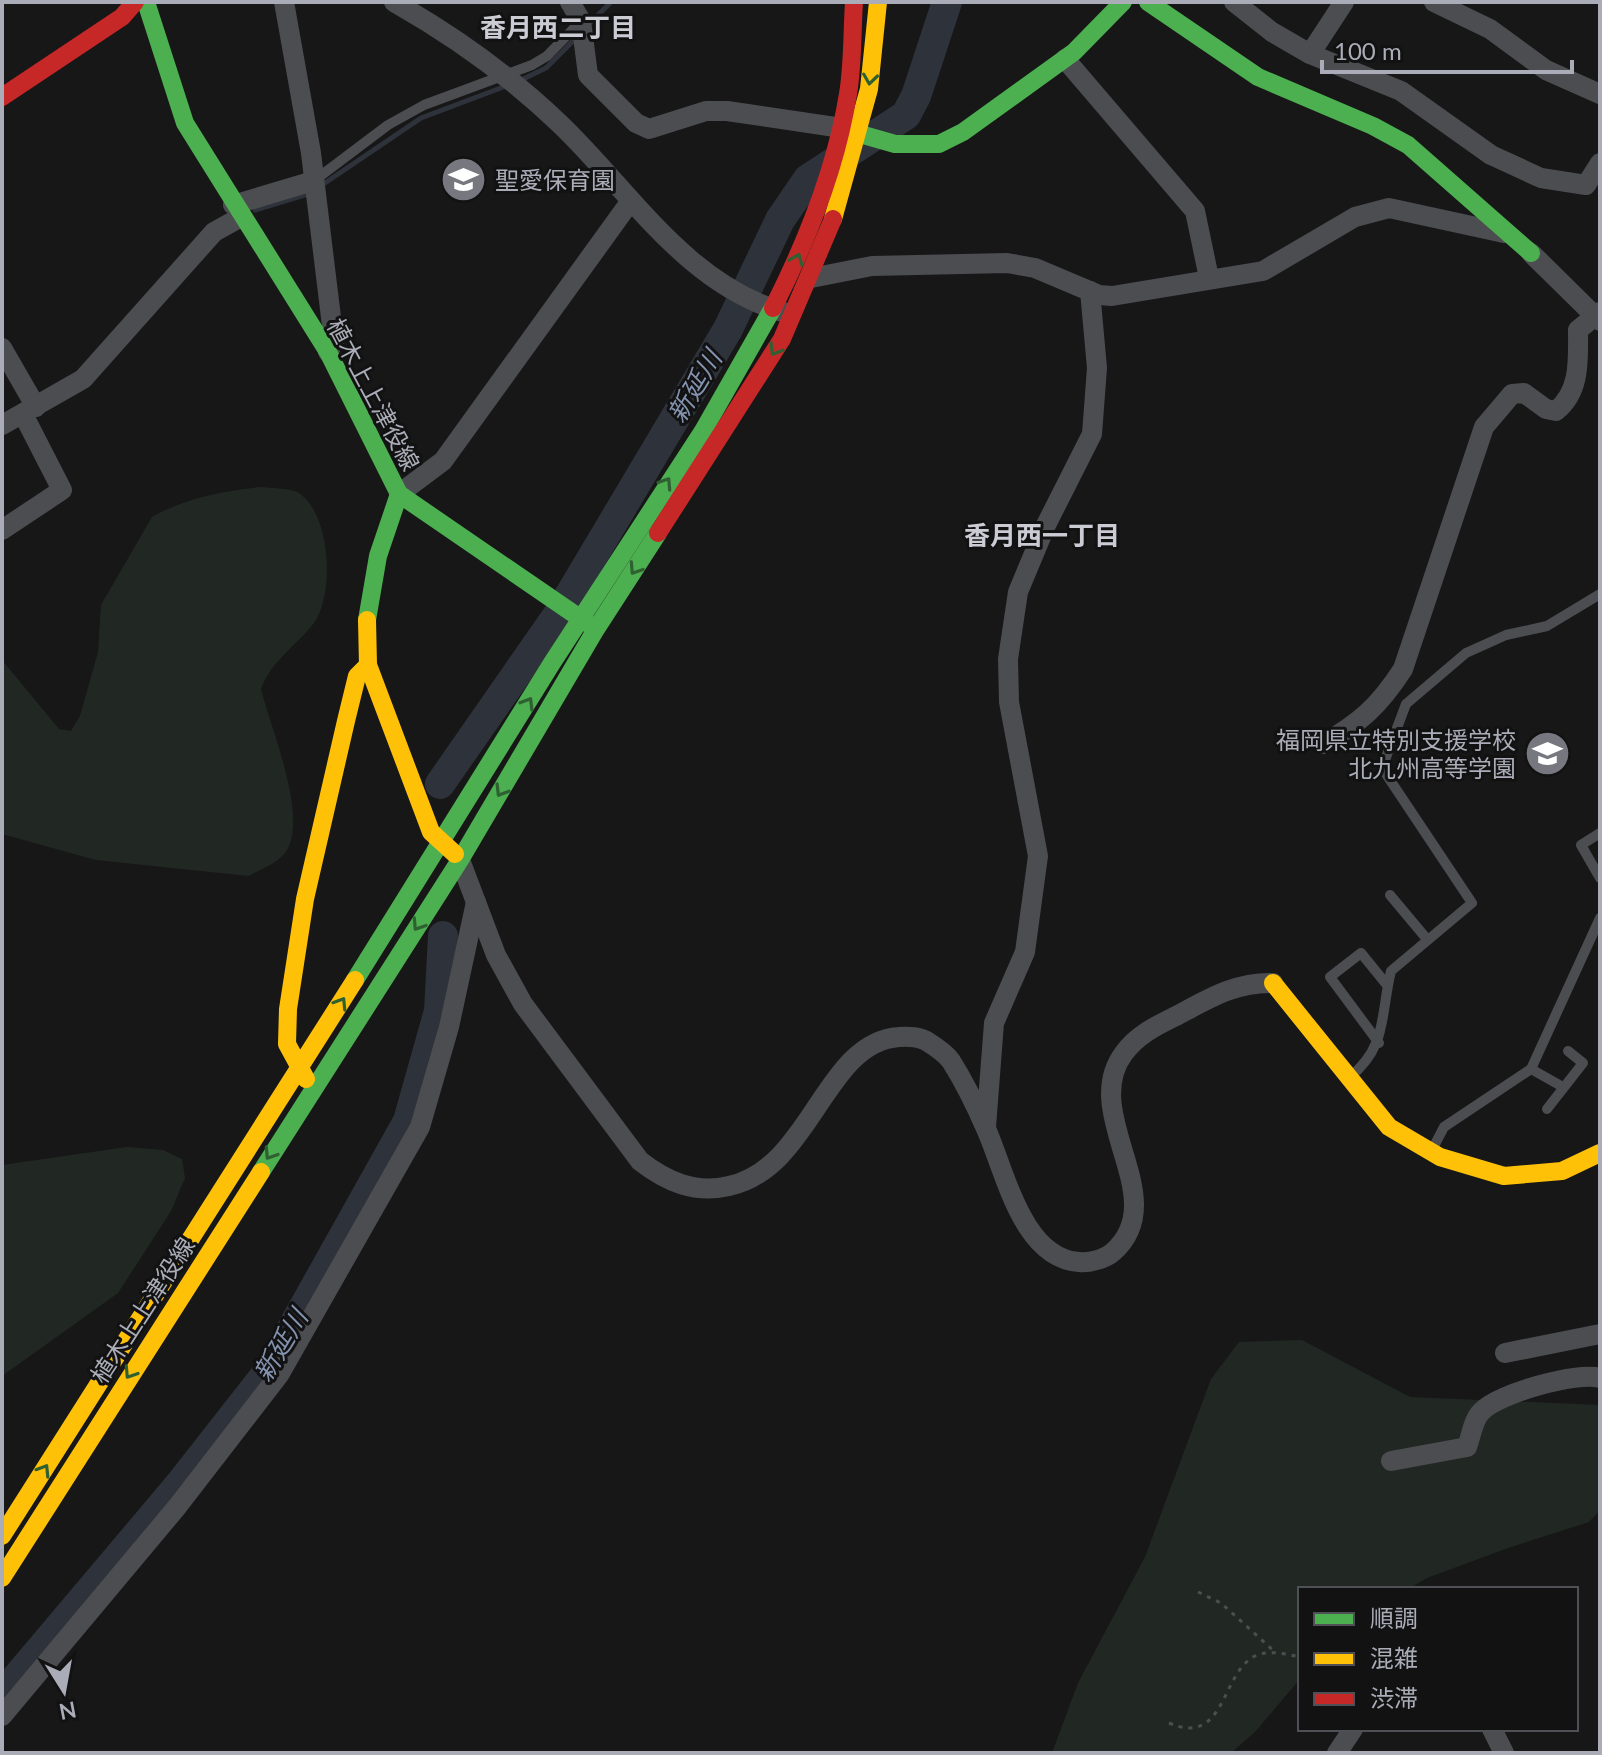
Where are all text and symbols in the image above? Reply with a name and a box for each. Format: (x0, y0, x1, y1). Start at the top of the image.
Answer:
district label: 香月西二丁目 (480, 11, 636, 43)
scale bar (1322, 24, 1572, 74)
text: 100 m (1334, 36, 1402, 65)
one-way arrow (861, 73, 878, 86)
school or university icon: 聖愛保育園 (440, 155, 488, 203)
place label: 聖愛保育園 (495, 165, 615, 194)
one-way arrow (787, 253, 804, 267)
street label: 植木上上津役線 (322, 313, 426, 475)
one-way arrow (769, 341, 785, 356)
water label: 新延川 (660, 342, 729, 428)
one-way arrow (656, 477, 671, 492)
district label: 香月西一丁目 (964, 519, 1120, 551)
one-way arrow (629, 560, 644, 574)
one-way arrow (518, 697, 533, 712)
place label: 福岡県立特別支援学校 北九州高等学園 (1276, 725, 1516, 782)
school or university icon: 福岡県立特別支援学校 北九州高等学園 (1523, 729, 1571, 777)
one-way arrow (495, 782, 510, 797)
one-way arrow (412, 917, 427, 931)
one-way arrow (331, 997, 346, 1012)
one-way arrow (265, 1145, 280, 1160)
street label: 植木上上津役線 (84, 1232, 200, 1388)
water label: 新延川 (246, 1301, 315, 1387)
one-way arrow (125, 1364, 140, 1379)
one-way arrow (34, 1464, 49, 1479)
legend (1298, 1587, 1578, 1731)
text: 順調 (1370, 1603, 1418, 1632)
text: 混雑 (1370, 1643, 1418, 1672)
north arrow (24, 1651, 104, 1731)
text: 渋滞 (1370, 1683, 1418, 1712)
text: N (57, 1696, 79, 1726)

